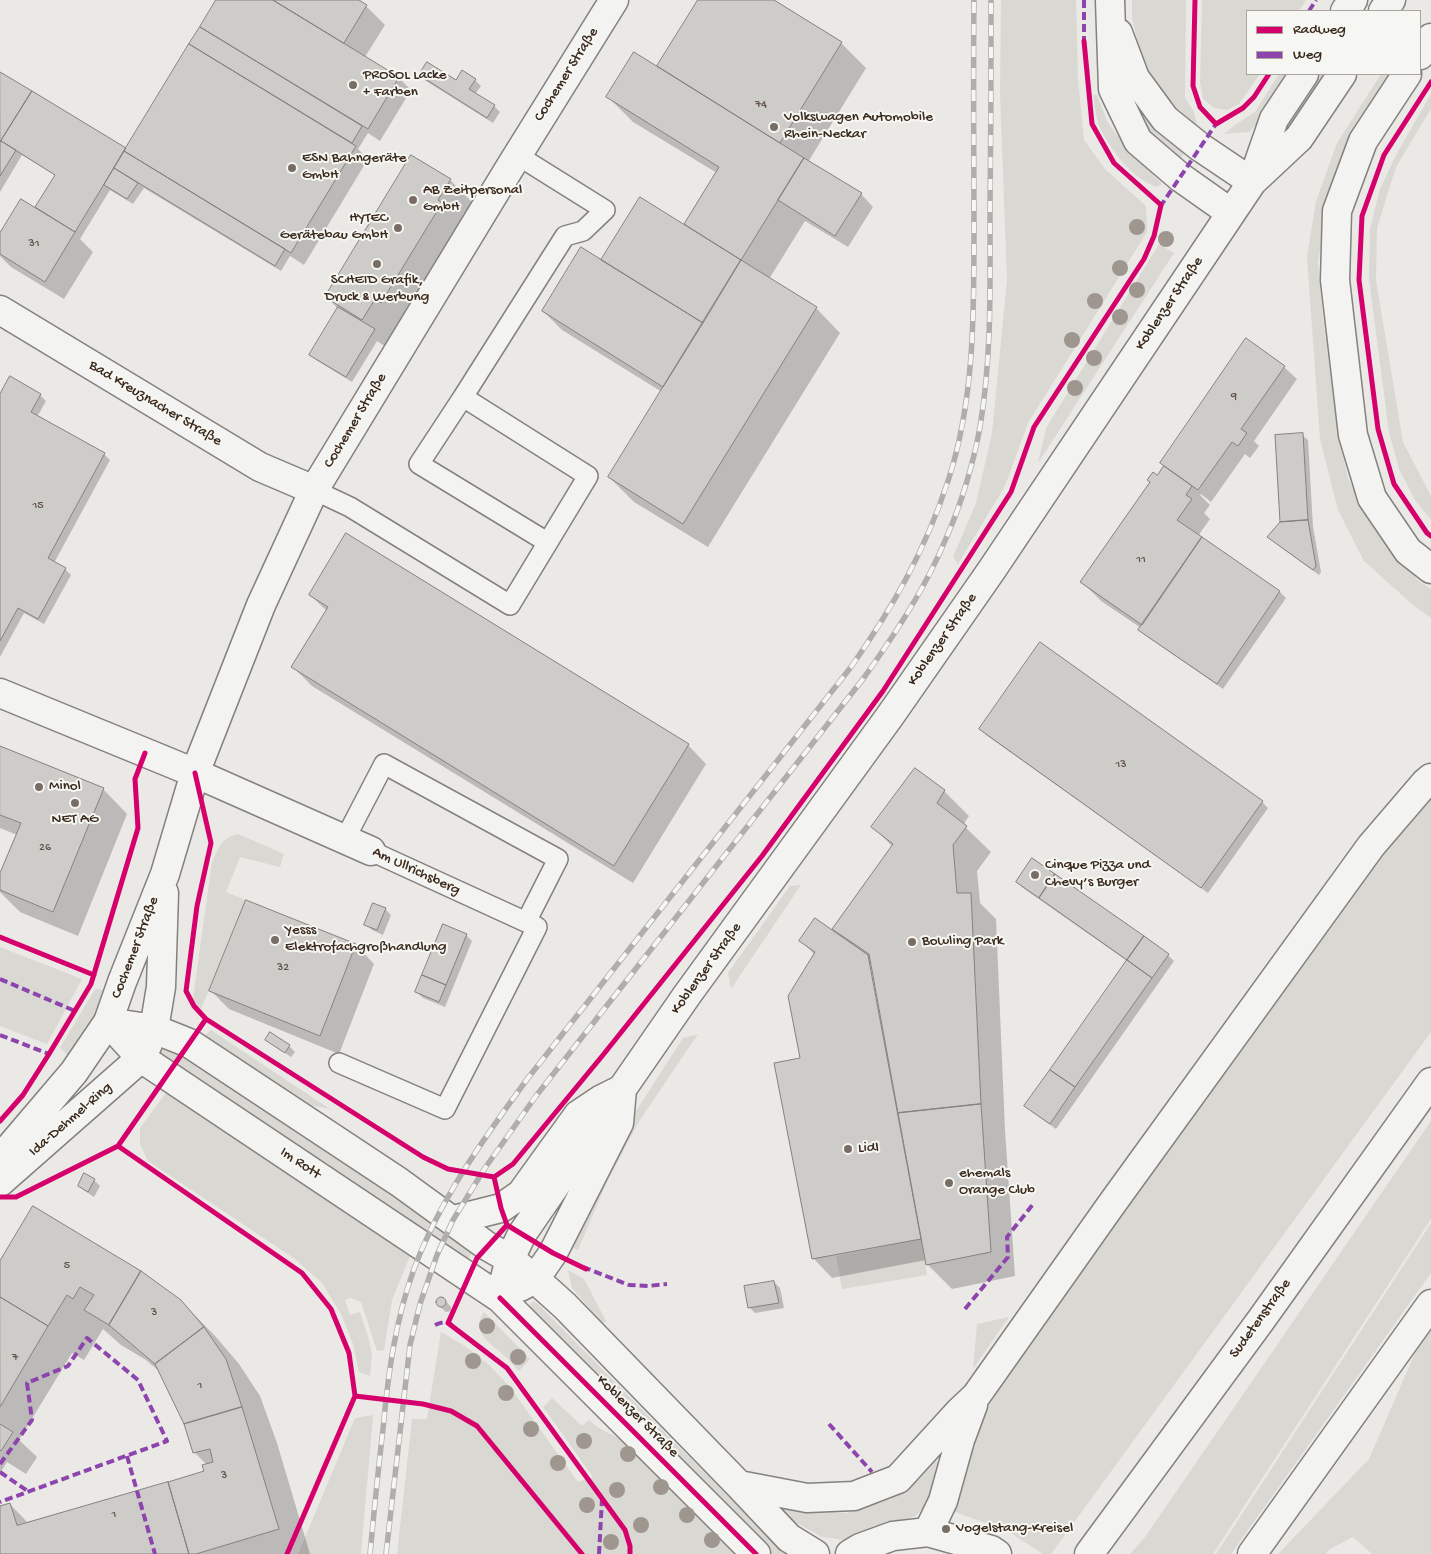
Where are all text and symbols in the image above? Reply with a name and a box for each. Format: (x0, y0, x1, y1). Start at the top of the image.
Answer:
legend (1246, 10, 1421, 75)
text: Radweg (1293, 21, 1346, 39)
street label: Cochemer Straße (531, 25, 603, 125)
text: Weg (1293, 46, 1322, 64)
place label: PROSOL Lacke + Farben (363, 67, 447, 102)
marker: PROSOL Lacke + Farben (347, 79, 359, 91)
house number: 74 (755, 98, 767, 112)
place label: Volkswagen Automobile Rhein-Neckar (784, 109, 933, 144)
marker: Volkswagen Automobile Rhein-Neckar (768, 121, 780, 133)
place label: ESN Bahngeräte GmbH (302, 150, 407, 185)
marker: ESN Bahngeräte GmbH (286, 162, 298, 174)
place label: AB Zeitpersonal GmbH (423, 182, 522, 217)
marker: AB Zeitpersonal GmbH (407, 194, 419, 206)
place label: HYTEC Gerätebau GmbH (280, 210, 388, 245)
marker: HYTEC Gerätebau GmbH (392, 222, 404, 234)
house number: 31 (28, 237, 40, 251)
street label: Koblenzer Straße (1132, 254, 1208, 354)
marker: SCHEID Grafik, Druck & Werbung (371, 258, 383, 270)
place label: SCHEID Grafik, Druck & Werbung (325, 272, 429, 307)
street label: Bad Kreuznacher Straße (85, 357, 225, 451)
street label: Cochemer Straße (321, 370, 391, 472)
house number: 9 (1231, 390, 1237, 404)
house number: 15 (32, 499, 44, 513)
house number: 11 (1136, 553, 1146, 567)
street label: Koblenzer Straße (904, 590, 982, 690)
house number: 13 (1115, 758, 1127, 772)
place label: Minol (49, 778, 81, 796)
marker: Minol (33, 781, 45, 793)
marker: NET AG (69, 797, 81, 809)
place label: NET AG (52, 811, 98, 829)
house number: 26 (39, 841, 51, 855)
street label: Am Ullrichsberg (369, 844, 463, 900)
place label: Cinque Pizza und Chevy’s Burger (1045, 857, 1150, 892)
marker: Cinque Pizza und Chevy’s Burger (1029, 869, 1041, 881)
street label: Cochemer Straße (108, 895, 164, 1001)
street label: Koblenzer Straße (668, 920, 746, 1018)
place label: Yesss Elektrofachgroßhandlung (285, 922, 446, 957)
place label: Bowling Park (922, 933, 1003, 951)
marker: Yesss Elektrofachgroßhandlung (269, 934, 281, 946)
marker: Bowling Park (906, 936, 918, 948)
house number: 32 (277, 961, 289, 975)
street label: Ida-Dehmel-Ring (26, 1079, 116, 1161)
place label: Lidl (858, 1140, 879, 1158)
marker: Lidl (842, 1143, 854, 1155)
street label: Im Rott (276, 1144, 324, 1184)
place label: ehemals Orange Club (959, 1165, 1035, 1200)
marker: ehemals Orange Club (943, 1177, 955, 1189)
house number: 5 (64, 1259, 70, 1273)
street label: Sudetenstraße (1226, 1276, 1296, 1362)
house number: 3 (151, 1306, 157, 1320)
house number: 7 (12, 1351, 18, 1365)
street label: Koblenzer Straße (592, 1372, 682, 1462)
house number: 1 (198, 1379, 202, 1393)
house number: 3 (221, 1469, 227, 1483)
house number: 1 (112, 1508, 116, 1522)
place label: Vogelstang-Kreisel (956, 1520, 1073, 1538)
marker: Vogelstang-Kreisel (940, 1523, 952, 1535)

